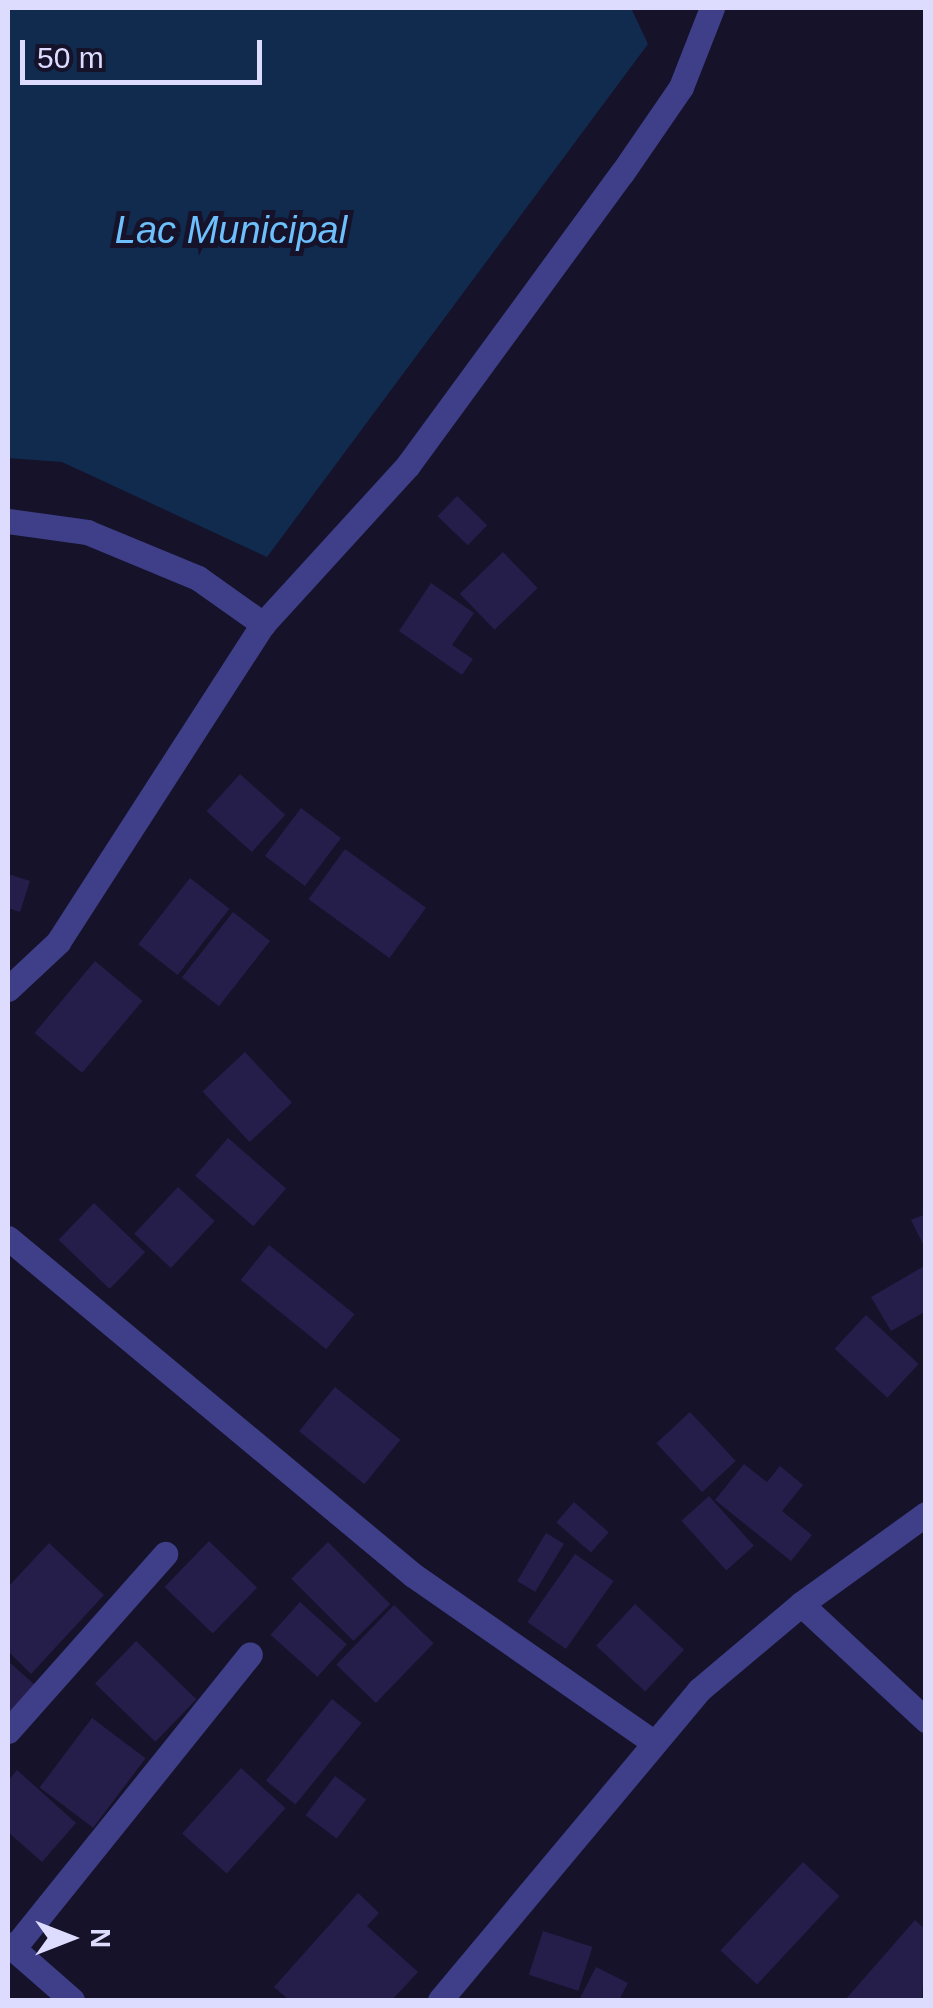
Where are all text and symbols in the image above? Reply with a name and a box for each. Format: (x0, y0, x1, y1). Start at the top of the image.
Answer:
scale bar (25, 20, 268, 82)
text: 50 m (37, 41, 104, 74)
water label: Lac Municipal (115, 208, 347, 254)
north arrow (20, 1888, 120, 1988)
text: N (85, 1928, 116, 1948)

